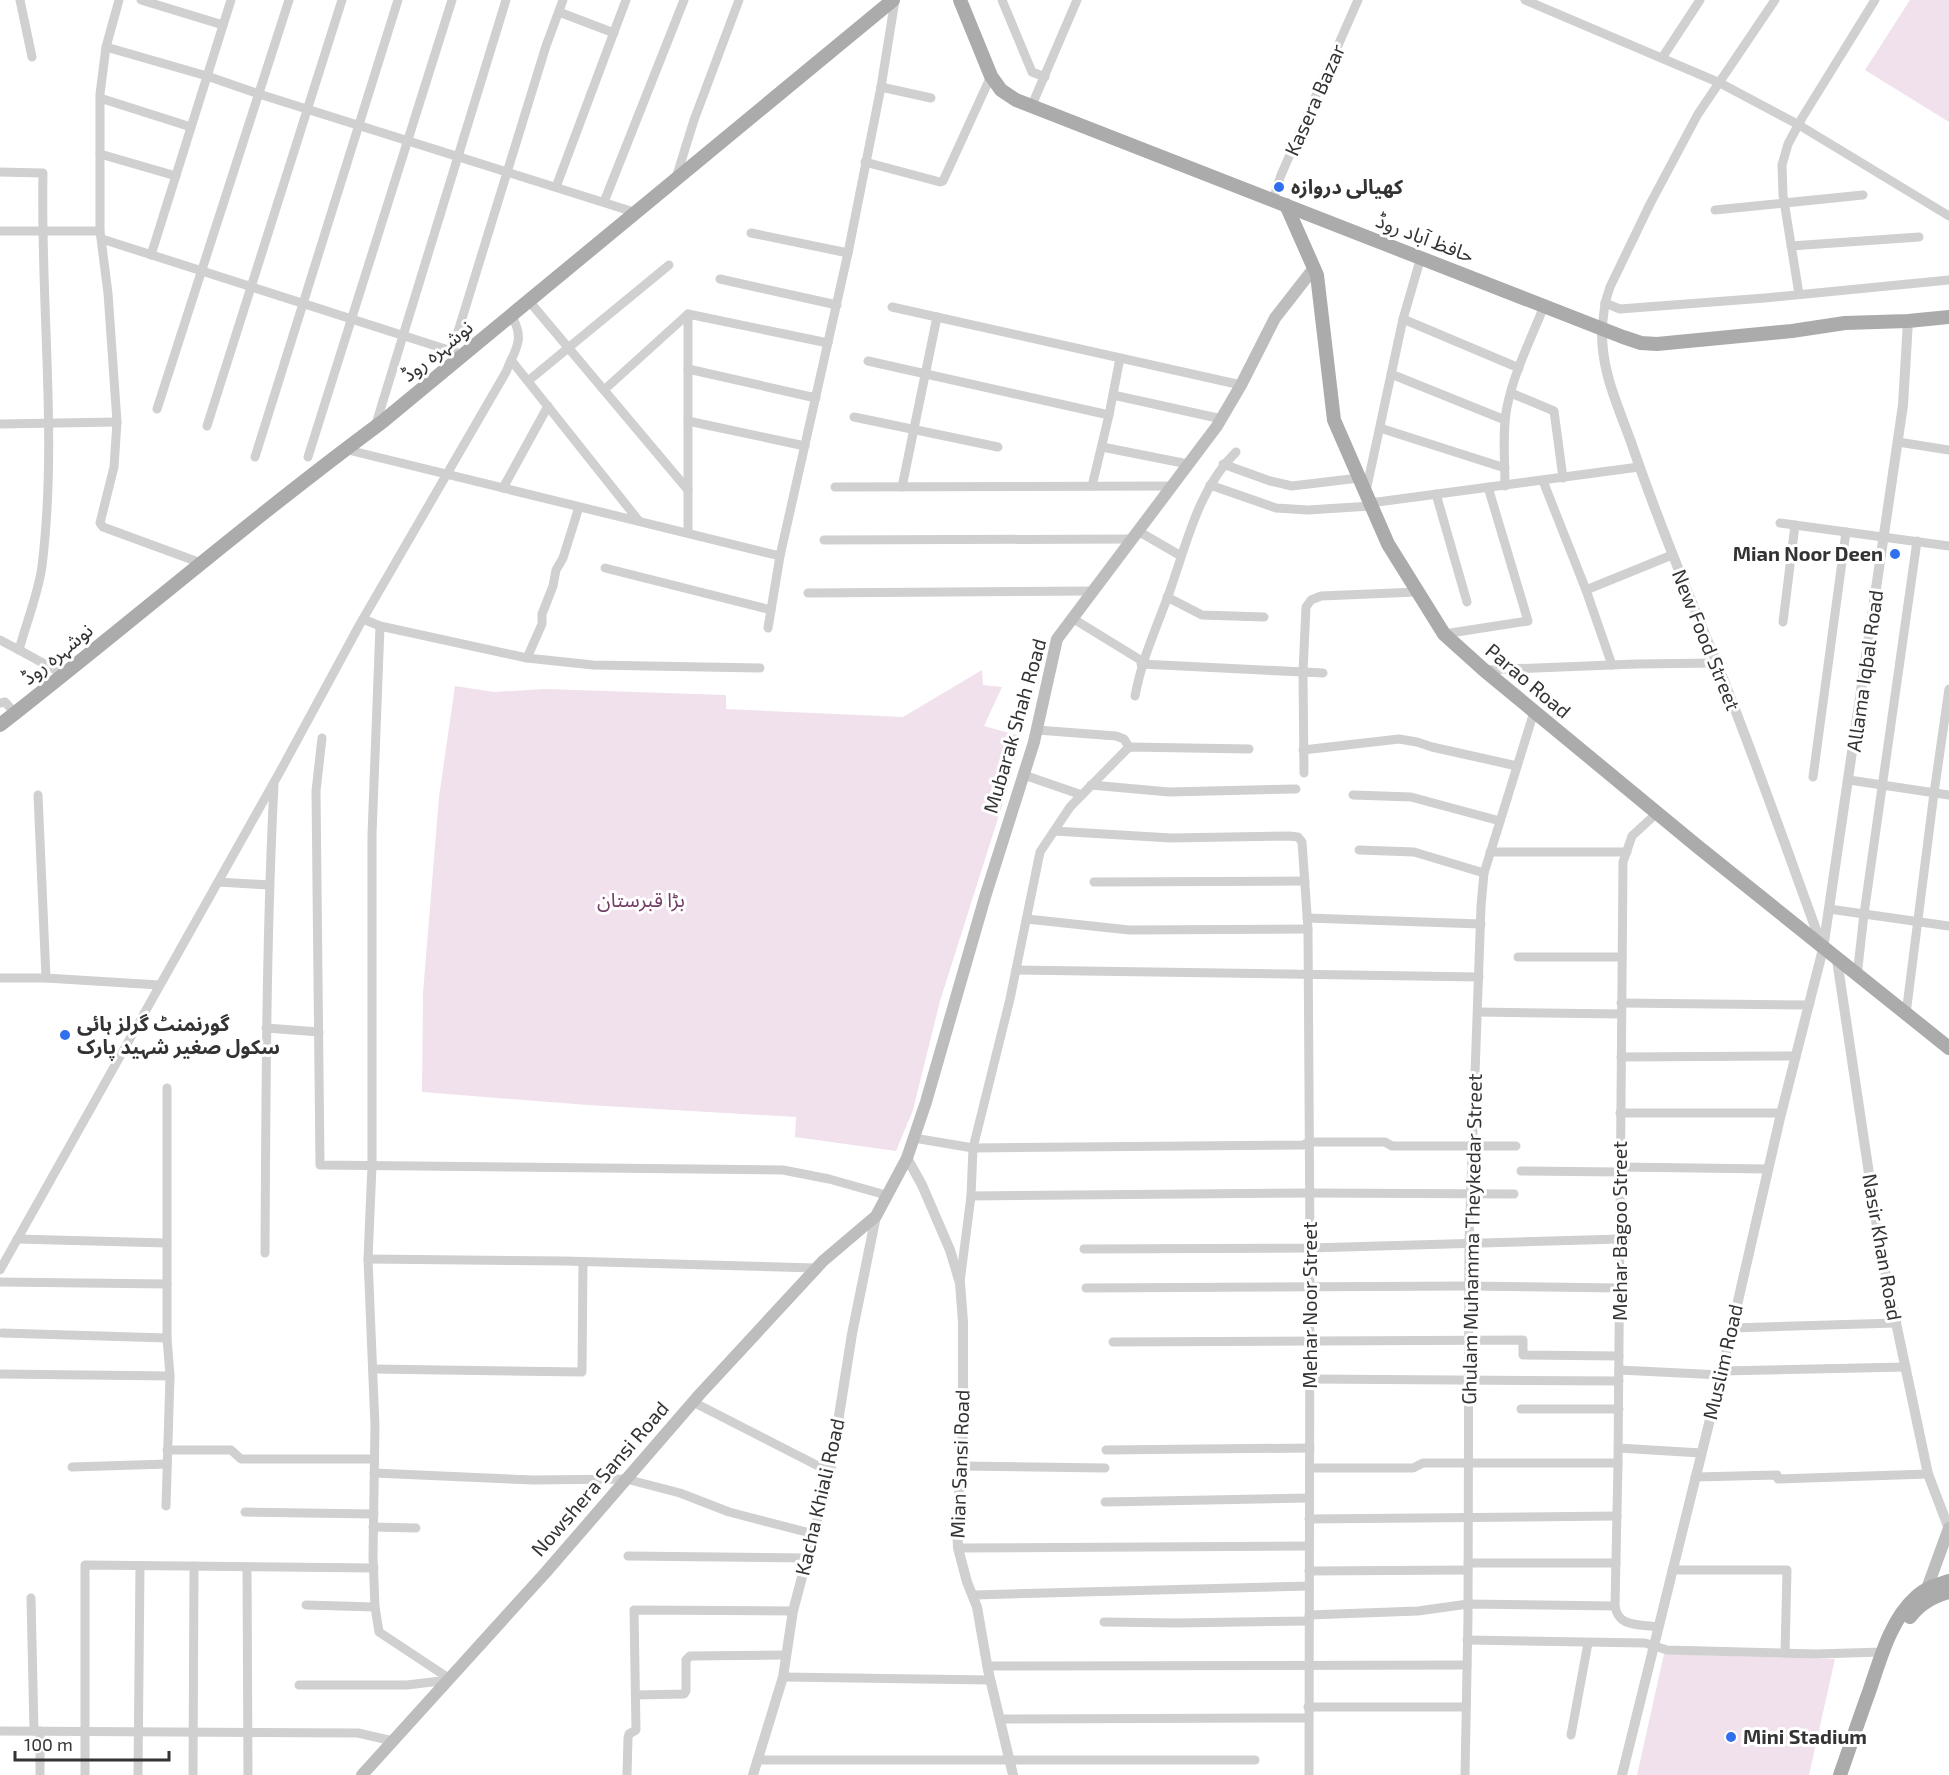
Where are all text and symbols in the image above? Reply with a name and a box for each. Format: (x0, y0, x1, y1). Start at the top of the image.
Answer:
street label: Kasera Bazar (1279, 40, 1349, 159)
place label: کھیالی دروازہ (1291, 174, 1404, 199)
marker: کھیالی دروازہ (1272, 180, 1286, 194)
street label: حافظ آباد روڈ (1372, 207, 1478, 268)
street label: نوشہرہ روڈ (396, 314, 478, 388)
place label: Mian Noor Deen (1733, 541, 1883, 565)
marker: Mian Noor Deen (1888, 547, 1902, 561)
street label: New Food Street (1668, 566, 1746, 714)
street label: Allama Iqbal Road (1841, 588, 1887, 753)
street label: نوشہرہ روڈ (16, 617, 98, 691)
street label: Mubarak Shah Road (978, 636, 1050, 816)
street label: Parao Road (1481, 638, 1576, 723)
park label: بڑا قبرستان (597, 887, 685, 912)
place label: گورنمنٹ گرلز ہائی سکول صغیر شہید پارک (77, 1011, 280, 1061)
marker: گورنمنٹ گرلز ہائی سکول صغیر شہید پارک (58, 1028, 72, 1042)
street label: Ghulam Muhamma Theykedar Street (1456, 1073, 1486, 1405)
street label: Mehar Bagoo Street (1607, 1141, 1631, 1321)
street label: Nasir Khan Road (1858, 1171, 1908, 1322)
street label: Mehar Noor Street (1297, 1221, 1321, 1389)
street label: Muslim Road (1697, 1302, 1747, 1422)
street label: Mian Sansi Road (944, 1389, 974, 1539)
street label: Nowshera Sansi Road (525, 1396, 673, 1561)
street label: Kacha Khiali Road (789, 1416, 849, 1578)
scale bar (15, 1724, 170, 1762)
place label: Mini Stadium (1743, 1724, 1867, 1748)
marker: Mini Stadium (1724, 1730, 1738, 1744)
text: 100 m (24, 1733, 73, 1755)

